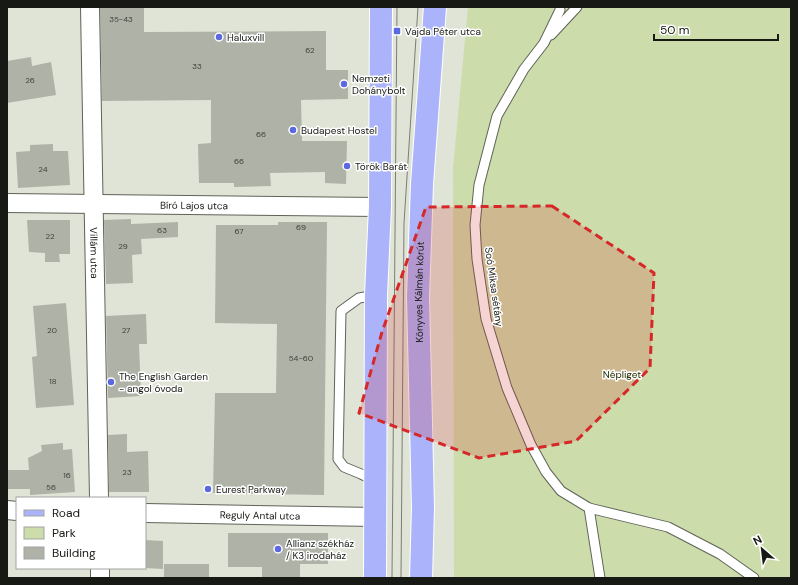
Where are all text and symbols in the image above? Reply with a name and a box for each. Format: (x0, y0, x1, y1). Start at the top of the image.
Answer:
house number: 35-43 (109, 14, 133, 24)
scale bar (654, 16, 778, 42)
text: 50 m (660, 22, 689, 38)
place label: Vajda Péter utca (405, 25, 481, 38)
marker: Vajda Péter utca (392, 26, 402, 36)
place label: Haluxvill (227, 31, 264, 44)
marker: Haluxvill (214, 32, 224, 42)
house number: 62 (305, 45, 315, 55)
house number: 33 (192, 61, 202, 71)
place label: Nemzeti Dohánybolt (352, 72, 406, 97)
house number: 26 (25, 75, 35, 85)
marker: Nemzeti Dohánybolt (339, 79, 349, 89)
place label: Budapest Hostel (301, 124, 377, 137)
marker: Budapest Hostel (288, 125, 298, 135)
house number: 66 (256, 129, 266, 139)
house number: 66 (234, 156, 244, 166)
place label: Török Barát (355, 160, 407, 173)
marker: Török Barát (342, 161, 352, 171)
house number: 24 (38, 164, 48, 174)
street label: Bíró Lajos utca (160, 198, 228, 212)
house number: 69 (296, 222, 306, 232)
house number: 63 (157, 225, 167, 235)
house number: 67 (234, 226, 244, 236)
street label: Villám utca (88, 227, 101, 279)
house number: 22 (45, 231, 55, 241)
house number: 29 (118, 241, 128, 251)
street label: Könyves Kálmán körút (411, 241, 426, 343)
street label: Soó Miksa sétány (482, 246, 506, 328)
house number: 20 (47, 325, 58, 335)
house number: 27 (122, 325, 130, 335)
house number: 54-60 (289, 353, 314, 363)
park label: Népliget (603, 368, 641, 381)
place label: The English Garden - angol óvoda (119, 370, 208, 395)
house number: 18 (49, 376, 57, 386)
marker: The English Garden - angol óvoda (106, 377, 116, 387)
house number: 23 (122, 467, 132, 477)
house number: 16 (63, 470, 71, 480)
house number: 56 (46, 482, 56, 492)
place label: Eurest Parkway (216, 483, 286, 496)
marker: Eurest Parkway (203, 484, 213, 494)
legend (16, 497, 146, 569)
text: Road (52, 505, 80, 521)
street label: Reguly Antal utca (220, 508, 300, 522)
text: Park (52, 525, 76, 541)
north arrow (742, 529, 782, 569)
text: N (750, 532, 764, 548)
place label: Allianz székház / K3 irodaház (286, 537, 354, 562)
marker: Allianz székház / K3 irodaház (273, 544, 283, 554)
text: Building (52, 545, 96, 561)

